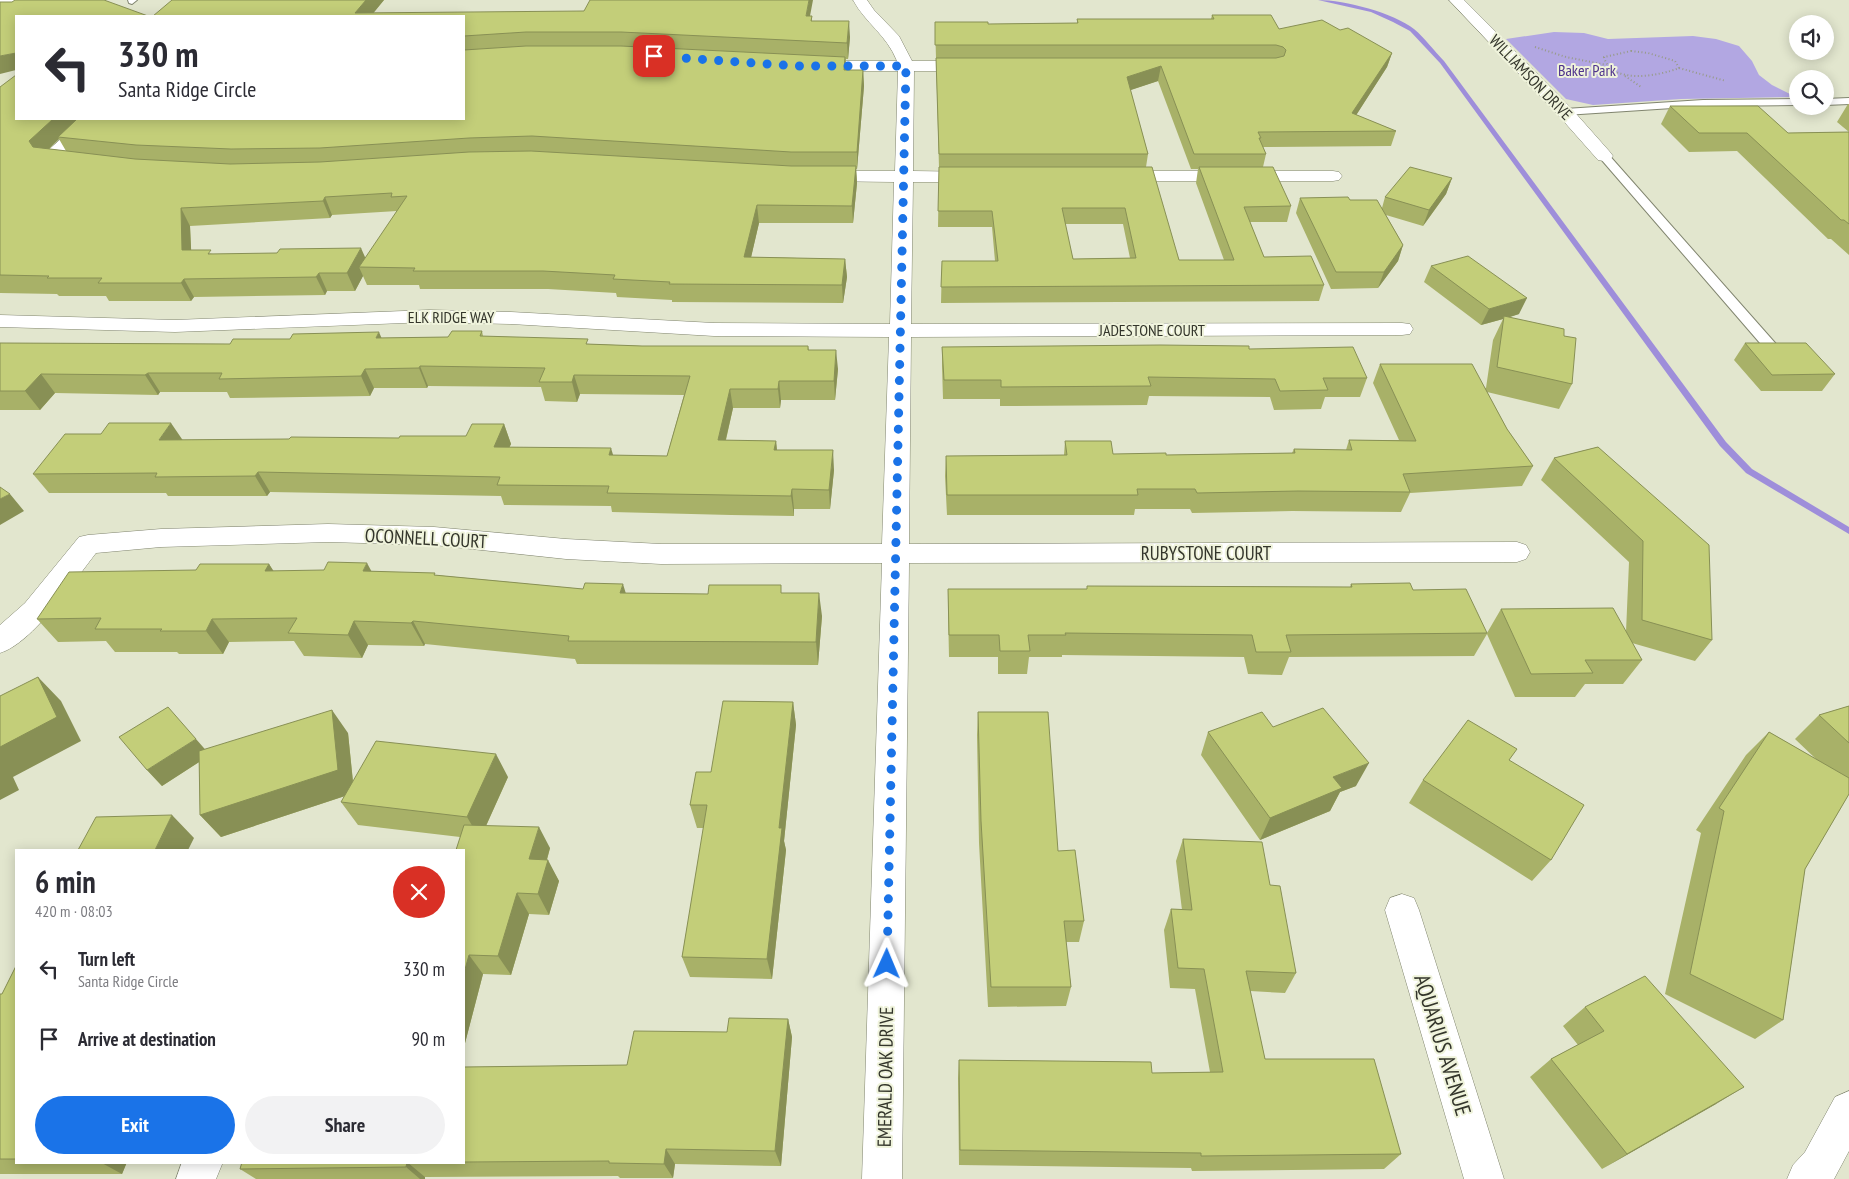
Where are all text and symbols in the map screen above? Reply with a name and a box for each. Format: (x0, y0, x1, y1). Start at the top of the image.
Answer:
map controls (1789, 15, 1834, 115)
button: sound (1789, 15, 1834, 60)
street label: WILLIAMSON DRIVE (1485, 30, 1577, 124)
text: 330 m (118, 31, 199, 77)
icon: left (35, 35, 100, 100)
pin (633, 35, 675, 77)
icon: arrive (640, 42, 668, 70)
park label: Baker Park (1558, 60, 1617, 80)
button: search (1789, 70, 1834, 115)
text: Santa Ridge Circle (118, 75, 256, 103)
street label: ELK RIDGE WAY (408, 307, 495, 327)
street label: JADESTONE COURT (1098, 320, 1205, 340)
street label: OCONNELL COURT (364, 523, 488, 553)
street label: RUBYSTONE COURT (1141, 541, 1272, 565)
text: 6 min (35, 862, 96, 901)
button: close (393, 866, 445, 918)
text: 420 m · 08:03 (35, 901, 113, 921)
position arrow (860, 937, 912, 989)
text: Turn left (78, 947, 135, 971)
icon: left (35, 955, 63, 983)
text: 330 m (403, 957, 445, 981)
text: Santa Ridge Circle (78, 971, 179, 991)
street label: AQUARIUS AVENUE (1408, 971, 1478, 1119)
street label: EMERALD OAK DRIVE (872, 1007, 898, 1147)
icon: arrive (35, 1025, 63, 1053)
text: Arrive at destination (78, 1027, 216, 1051)
text: 90 m (412, 1027, 445, 1051)
button: Exit (35, 1096, 235, 1154)
button: Share (245, 1096, 445, 1154)

